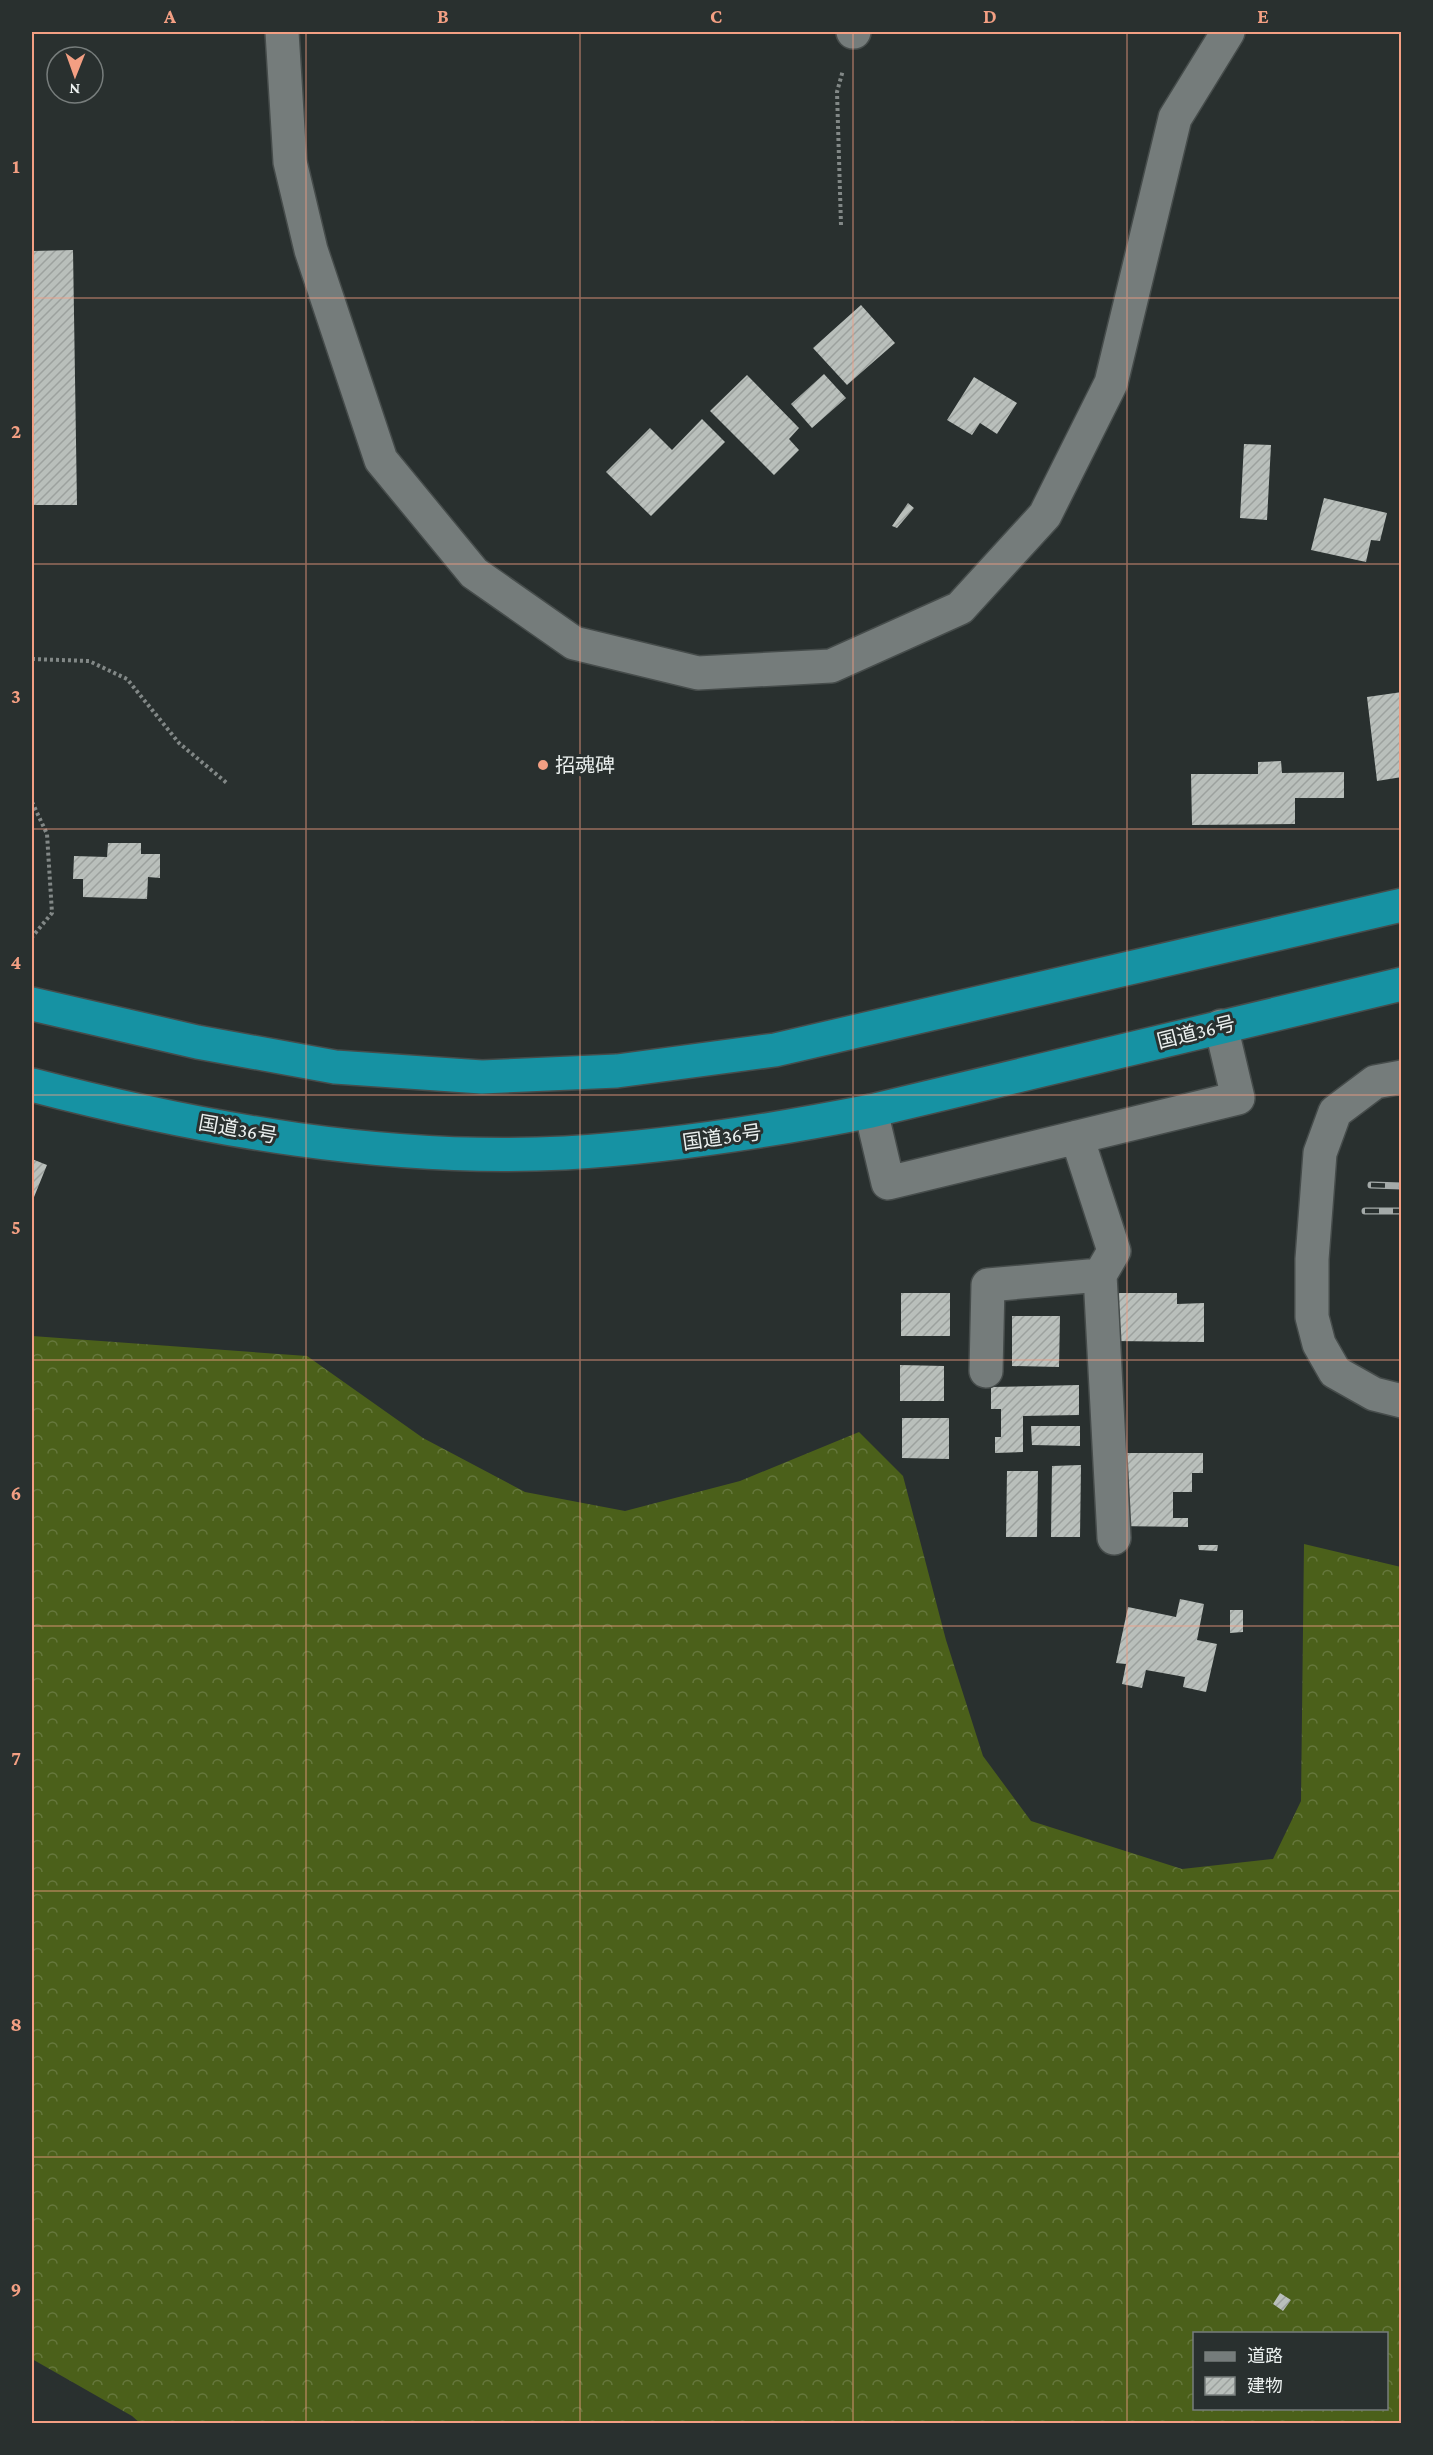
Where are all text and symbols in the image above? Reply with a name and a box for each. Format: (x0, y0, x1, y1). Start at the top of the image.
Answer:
text: A (163, 5, 177, 27)
text: B (437, 5, 449, 27)
text: C (710, 5, 722, 27)
text: D (983, 5, 997, 27)
text: E (1257, 5, 1269, 27)
north arrow (45, 45, 105, 105)
text: N (69, 81, 80, 98)
text: 1 (12, 155, 20, 177)
text: 2 (11, 420, 21, 442)
text: 3 (11, 685, 21, 707)
place label: 招魂碑 (555, 754, 615, 776)
marker: 招魂碑 (536, 758, 550, 772)
text: 4 (11, 951, 22, 973)
street label: 国道36号 (1155, 1012, 1237, 1052)
street label: 国道36号 (197, 1111, 279, 1147)
street label: 国道36号 (681, 1121, 763, 1153)
text: 5 (11, 1216, 21, 1238)
text: 6 (11, 1482, 21, 1504)
text: 7 (11, 1747, 21, 1769)
text: 8 (10, 2013, 22, 2035)
text: 9 (11, 2278, 21, 2300)
legend (1193, 2332, 1388, 2410)
text: 道路 (1247, 2346, 1283, 2366)
text: 建物 (1247, 2376, 1283, 2396)

